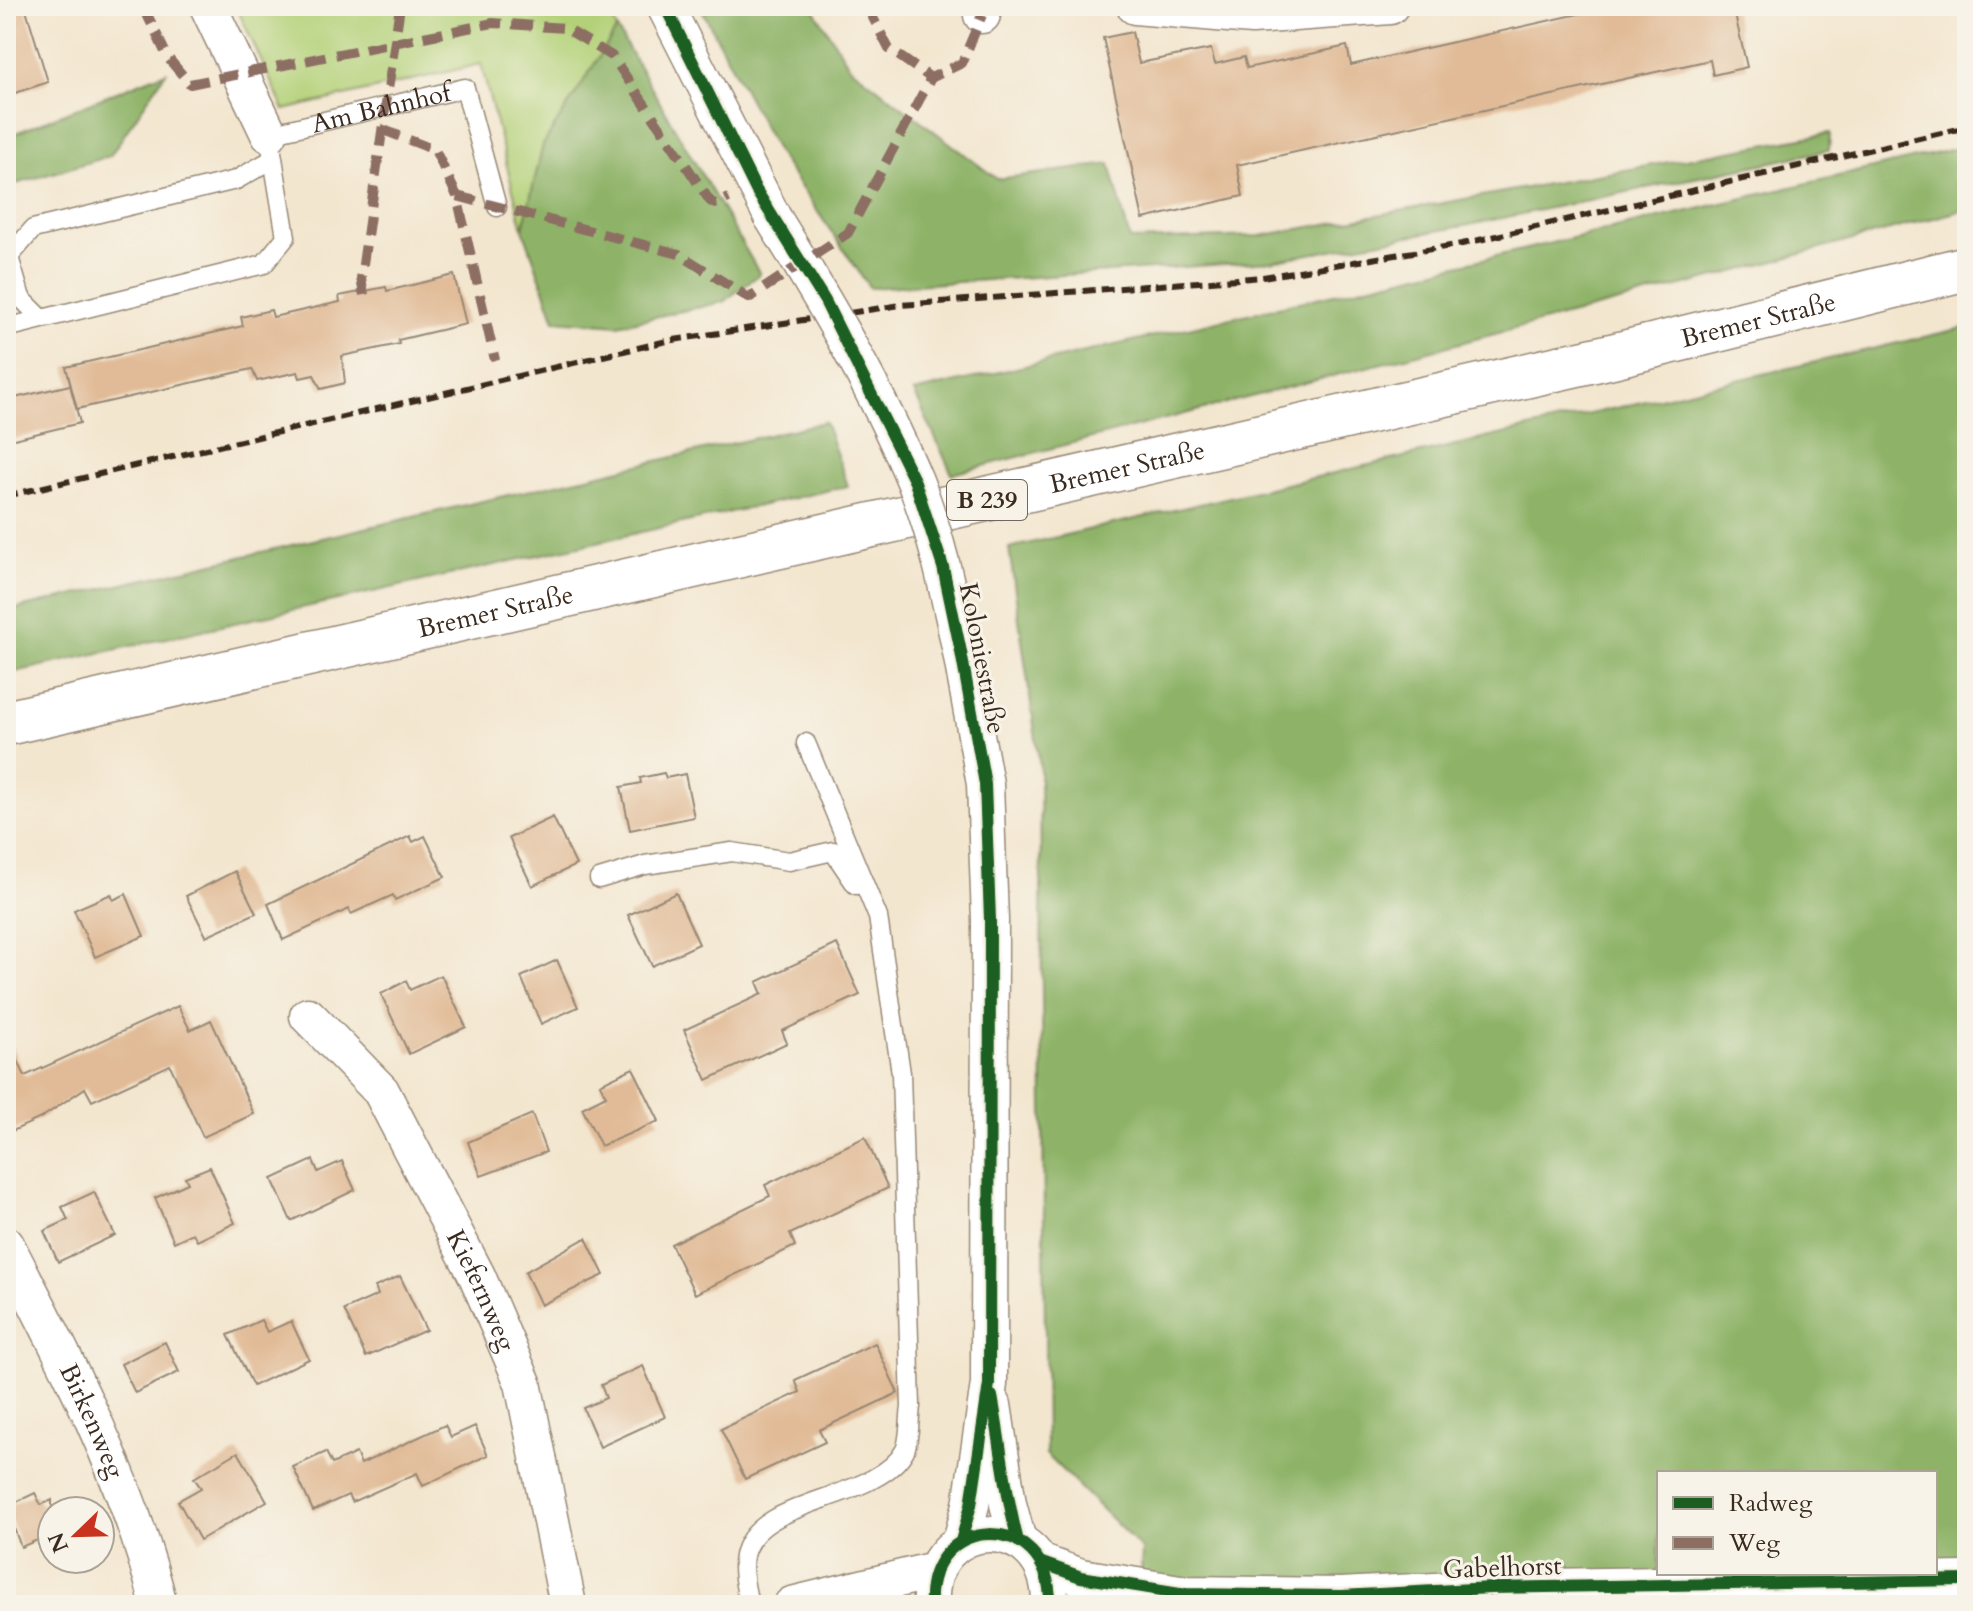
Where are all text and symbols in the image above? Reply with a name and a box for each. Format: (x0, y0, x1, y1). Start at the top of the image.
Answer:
street label: Am Bahnhof (308, 74, 458, 141)
street label: Bremer Straße (1677, 284, 1839, 356)
street label: Bremer Straße (1046, 433, 1208, 502)
road number: B 239 (947, 480, 1027, 520)
street label: Bremer Straße (414, 577, 577, 646)
street label: Koloniestraße (951, 580, 1014, 736)
street label: Kiefernweg (438, 1224, 524, 1357)
street label: Birkenweg (51, 1358, 133, 1484)
legend (1657, 1471, 1937, 1575)
text: Radweg (1729, 1487, 1813, 1520)
north arrow (36, 1495, 116, 1575)
text: Weg (1728, 1527, 1780, 1560)
text: N (41, 1528, 76, 1557)
street label: Gabelhorst (1442, 1548, 1562, 1587)

